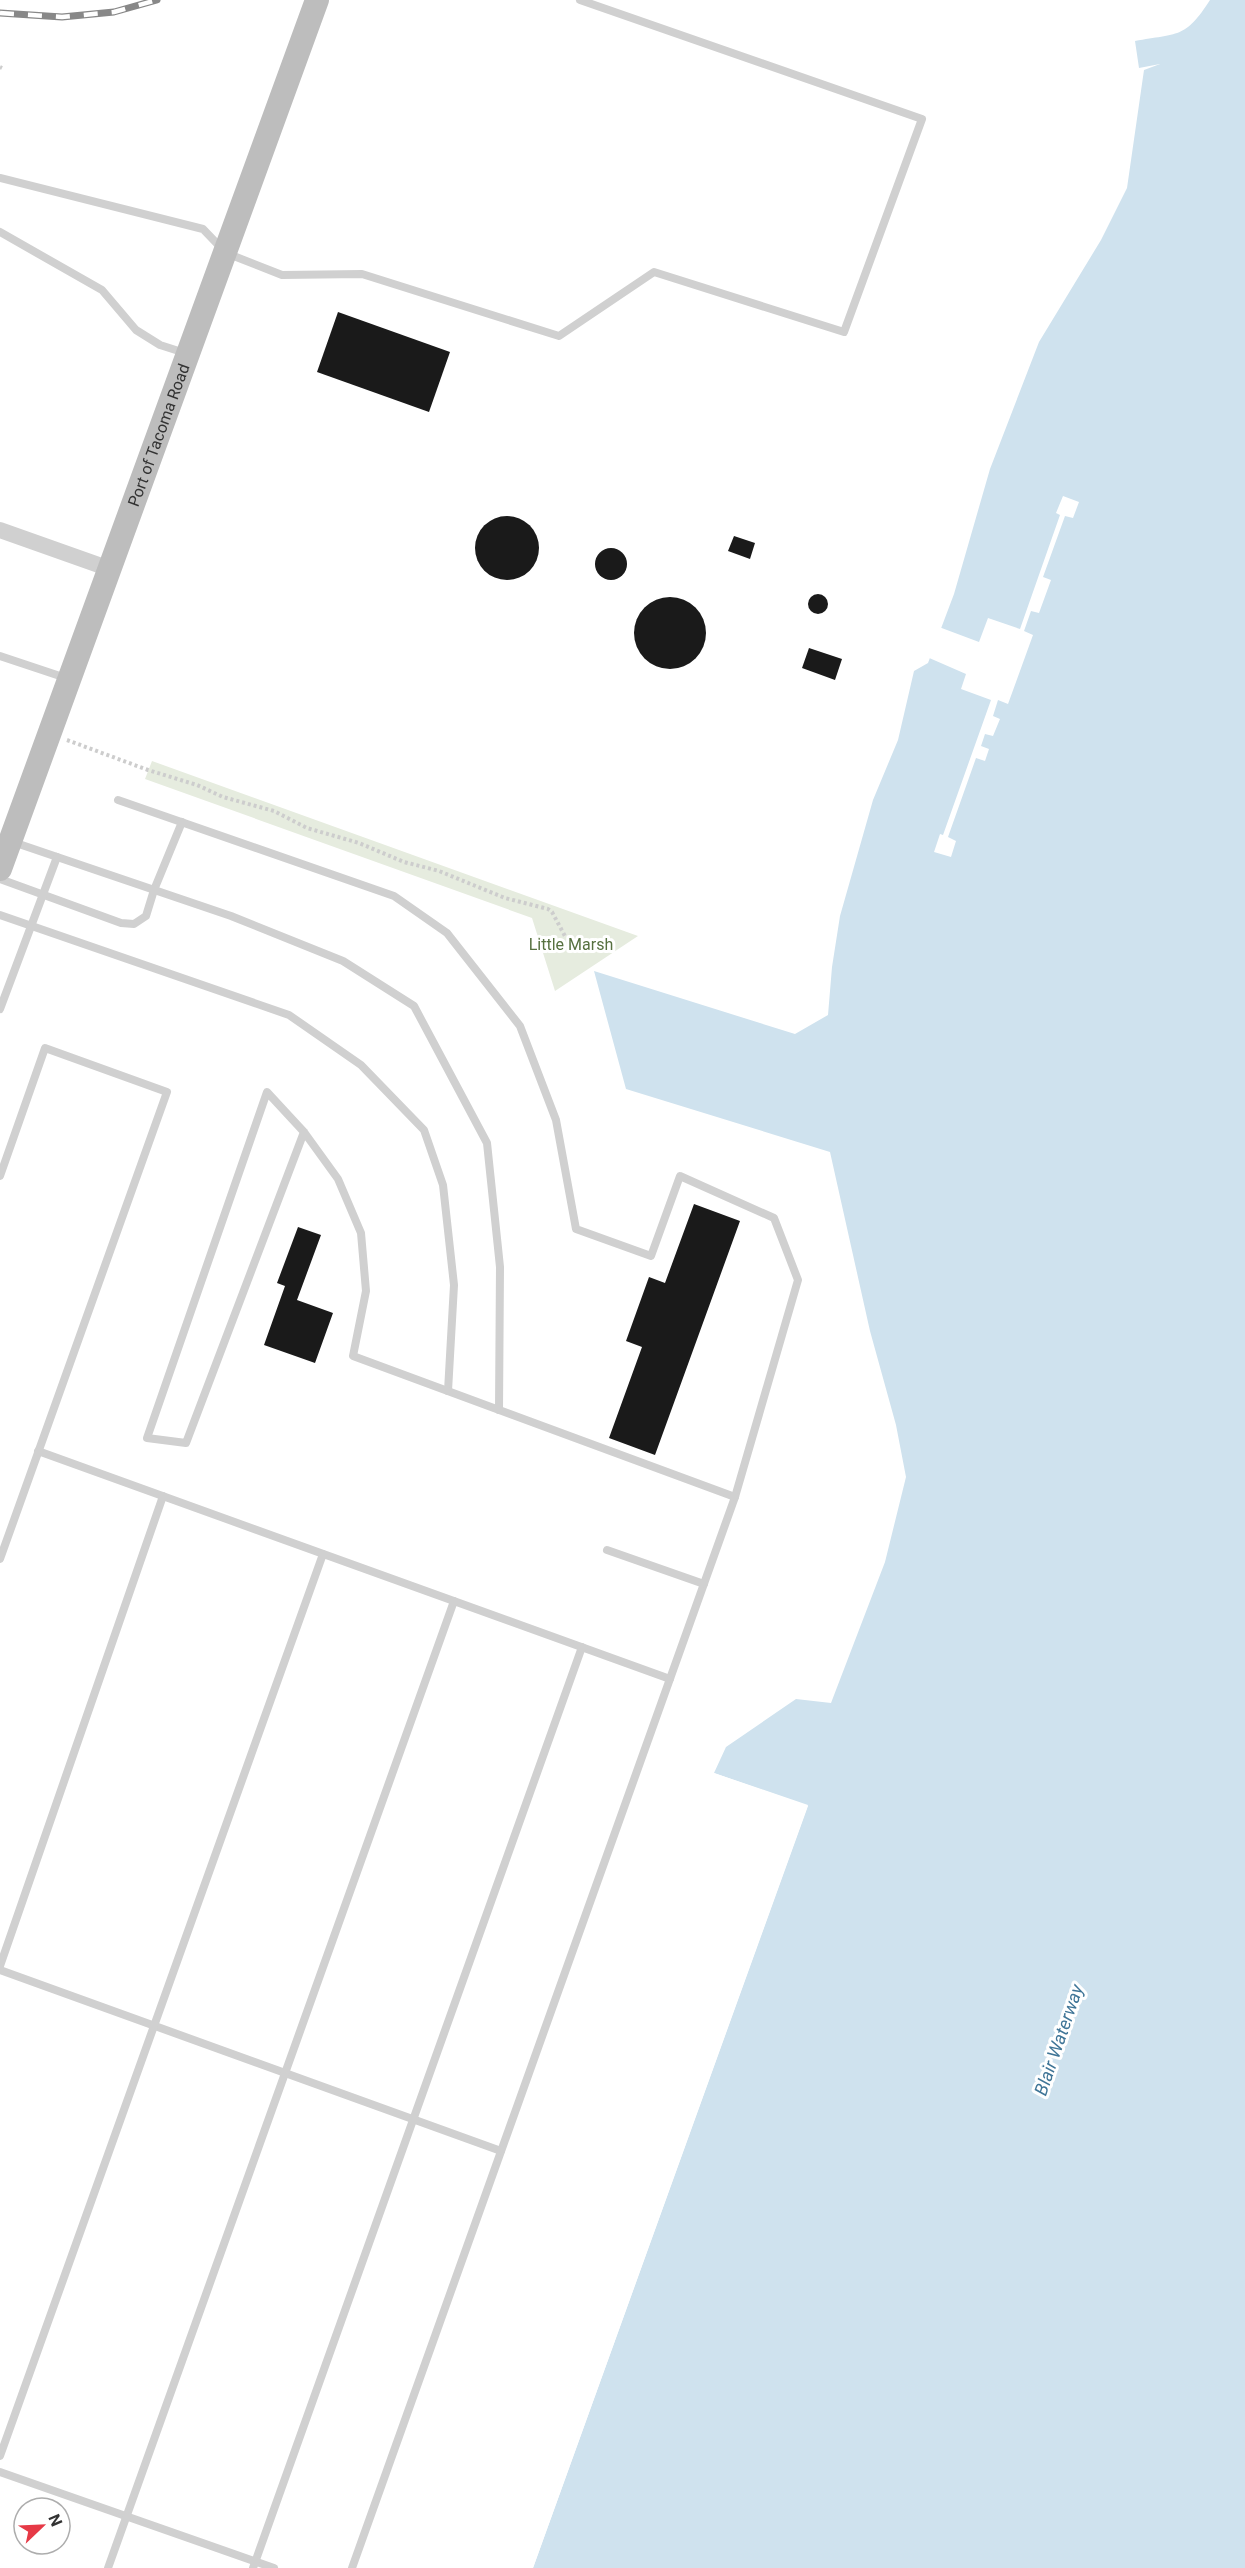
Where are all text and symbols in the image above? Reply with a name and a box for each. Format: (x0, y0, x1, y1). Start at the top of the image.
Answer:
street label: Port of Tacoma Road (124, 361, 194, 509)
park label: Little Marsh (529, 935, 613, 954)
water label: Blair Waterway (1030, 1981, 1088, 2098)
north arrow (12, 2496, 72, 2556)
text: N (44, 2511, 66, 2529)

